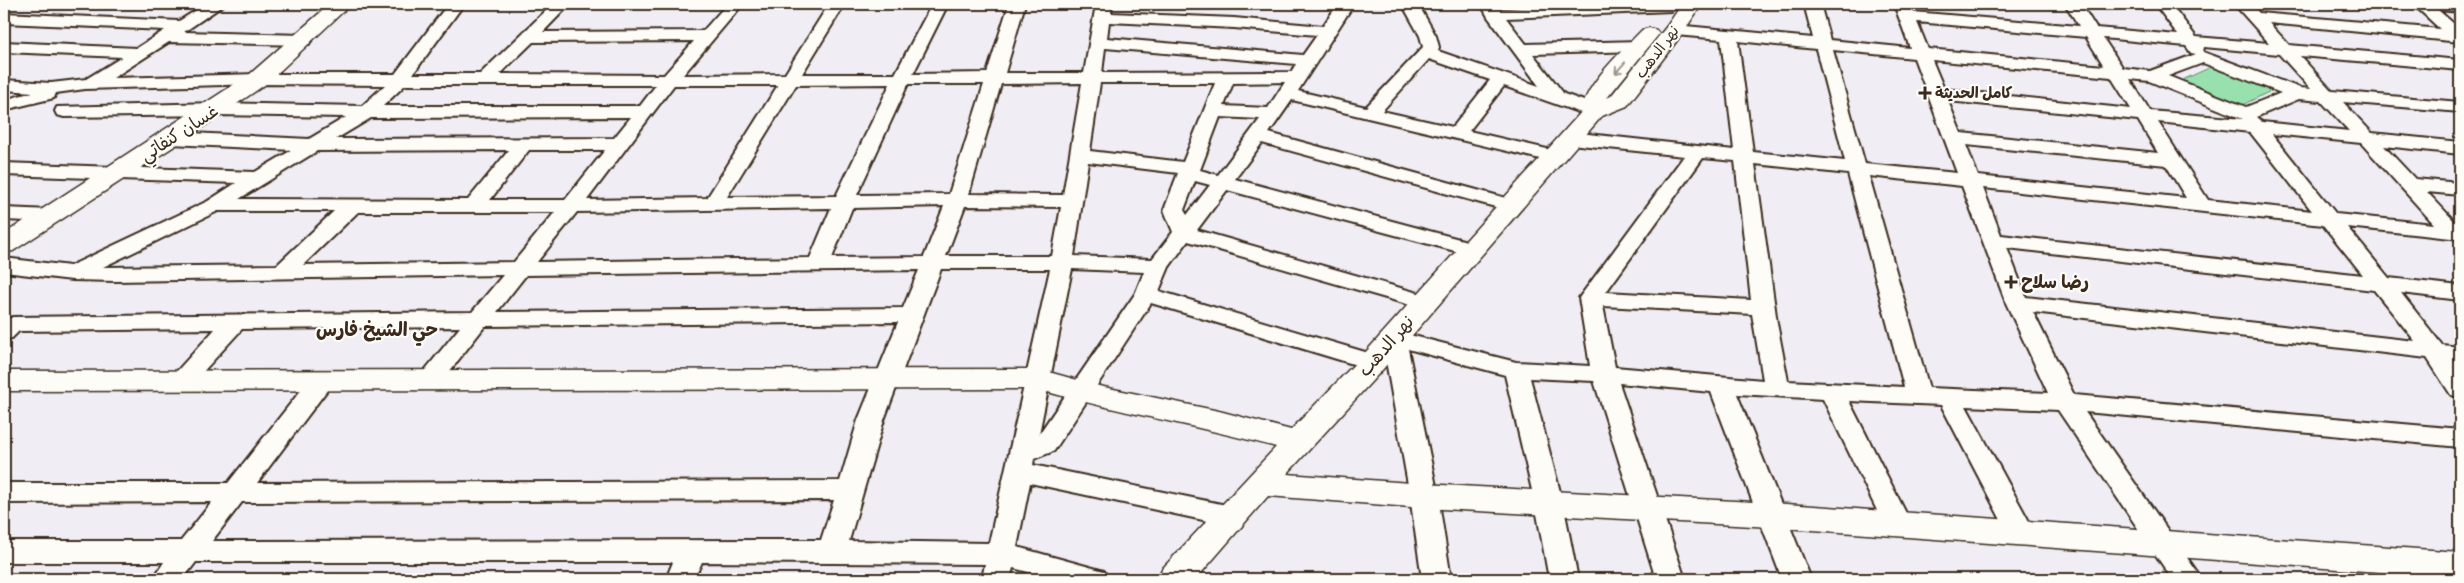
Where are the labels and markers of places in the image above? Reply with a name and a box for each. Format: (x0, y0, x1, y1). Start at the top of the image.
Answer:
place label: كامل الحديثة (1935, 83, 2013, 105)
marker: كامل الحديثة (1919, 87, 1931, 99)
place label: رضا سلاح (2021, 271, 2089, 297)
marker: رضا سلاح (2005, 276, 2017, 288)

